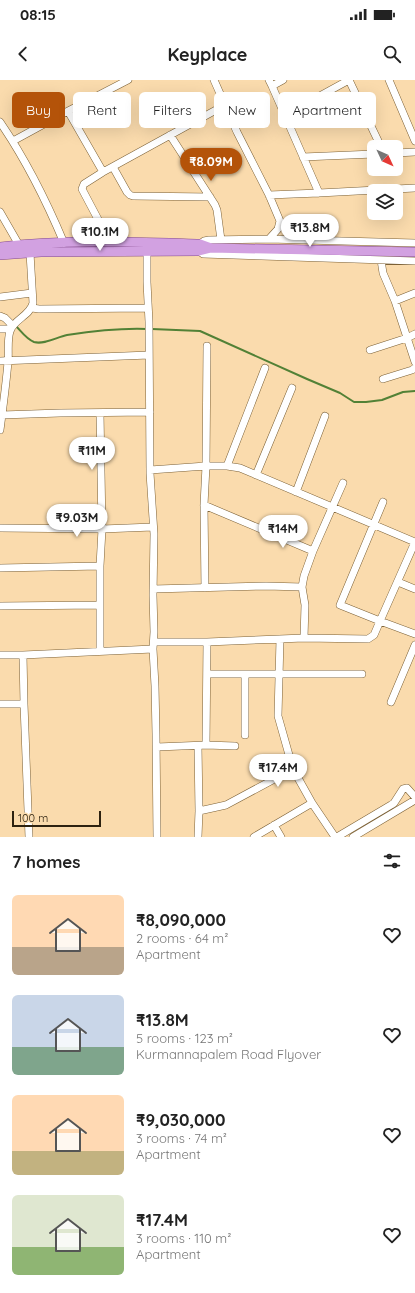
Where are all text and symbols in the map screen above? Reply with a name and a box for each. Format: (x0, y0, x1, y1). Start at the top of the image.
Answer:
text: 08:15 (20, 5, 56, 24)
icon: back (12, 43, 34, 65)
text: Keyplace (168, 43, 247, 66)
icon: search (381, 43, 403, 65)
chip: Buy (12, 92, 65, 128)
chip: Rent (73, 92, 131, 128)
chip: Filters (139, 92, 206, 128)
chip: New (214, 92, 270, 128)
chip: Apartment (278, 92, 376, 128)
north arrow (367, 140, 403, 176)
map controls (367, 140, 403, 220)
pin: ₹8.09M (178, 148, 244, 182)
text: ₹8.09M (189, 153, 233, 169)
button: layers (367, 184, 403, 220)
pin: ₹13.8M (277, 214, 343, 248)
pin: ₹10.1M (67, 218, 133, 252)
text: ₹13.8M (290, 219, 330, 235)
text: ₹10.1M (81, 223, 119, 239)
pin: ₹11M (68, 437, 116, 471)
text: ₹11M (78, 442, 106, 458)
pin: ₹9.03M (44, 504, 110, 538)
text: ₹9.03M (56, 509, 98, 525)
pin: ₹14M (259, 515, 307, 549)
text: ₹14M (268, 520, 298, 536)
pin: ₹17.4M (245, 754, 311, 788)
text: ₹17.4M (258, 759, 298, 775)
scale bar (12, 809, 101, 828)
text: 100 m (18, 811, 48, 825)
icon: filters (381, 850, 403, 872)
text: 7 homes (12, 851, 81, 872)
text: ₹8,090,000 (136, 909, 226, 930)
icon: home (44, 911, 92, 959)
icon: heart (381, 924, 403, 946)
text: 2 rooms · 64 m² (136, 930, 228, 946)
text: Apartment (136, 946, 201, 962)
text: ₹13.8M (136, 1009, 189, 1030)
icon: home (44, 1011, 92, 1059)
icon: heart (381, 1024, 403, 1046)
text: 5 rooms · 123 m² (136, 1030, 233, 1046)
text: Kurmannapalem Road Flyover (136, 1046, 321, 1062)
text: ₹9,030,000 (136, 1109, 225, 1130)
icon: home (44, 1111, 92, 1159)
icon: heart (381, 1124, 403, 1146)
text: 3 rooms · 74 m² (136, 1130, 227, 1146)
text: Apartment (136, 1146, 201, 1162)
text: ₹17.4M (136, 1209, 188, 1230)
icon: home (44, 1211, 92, 1259)
icon: heart (381, 1224, 403, 1246)
text: 3 rooms · 110 m² (136, 1230, 231, 1246)
text: Apartment (136, 1246, 201, 1262)

